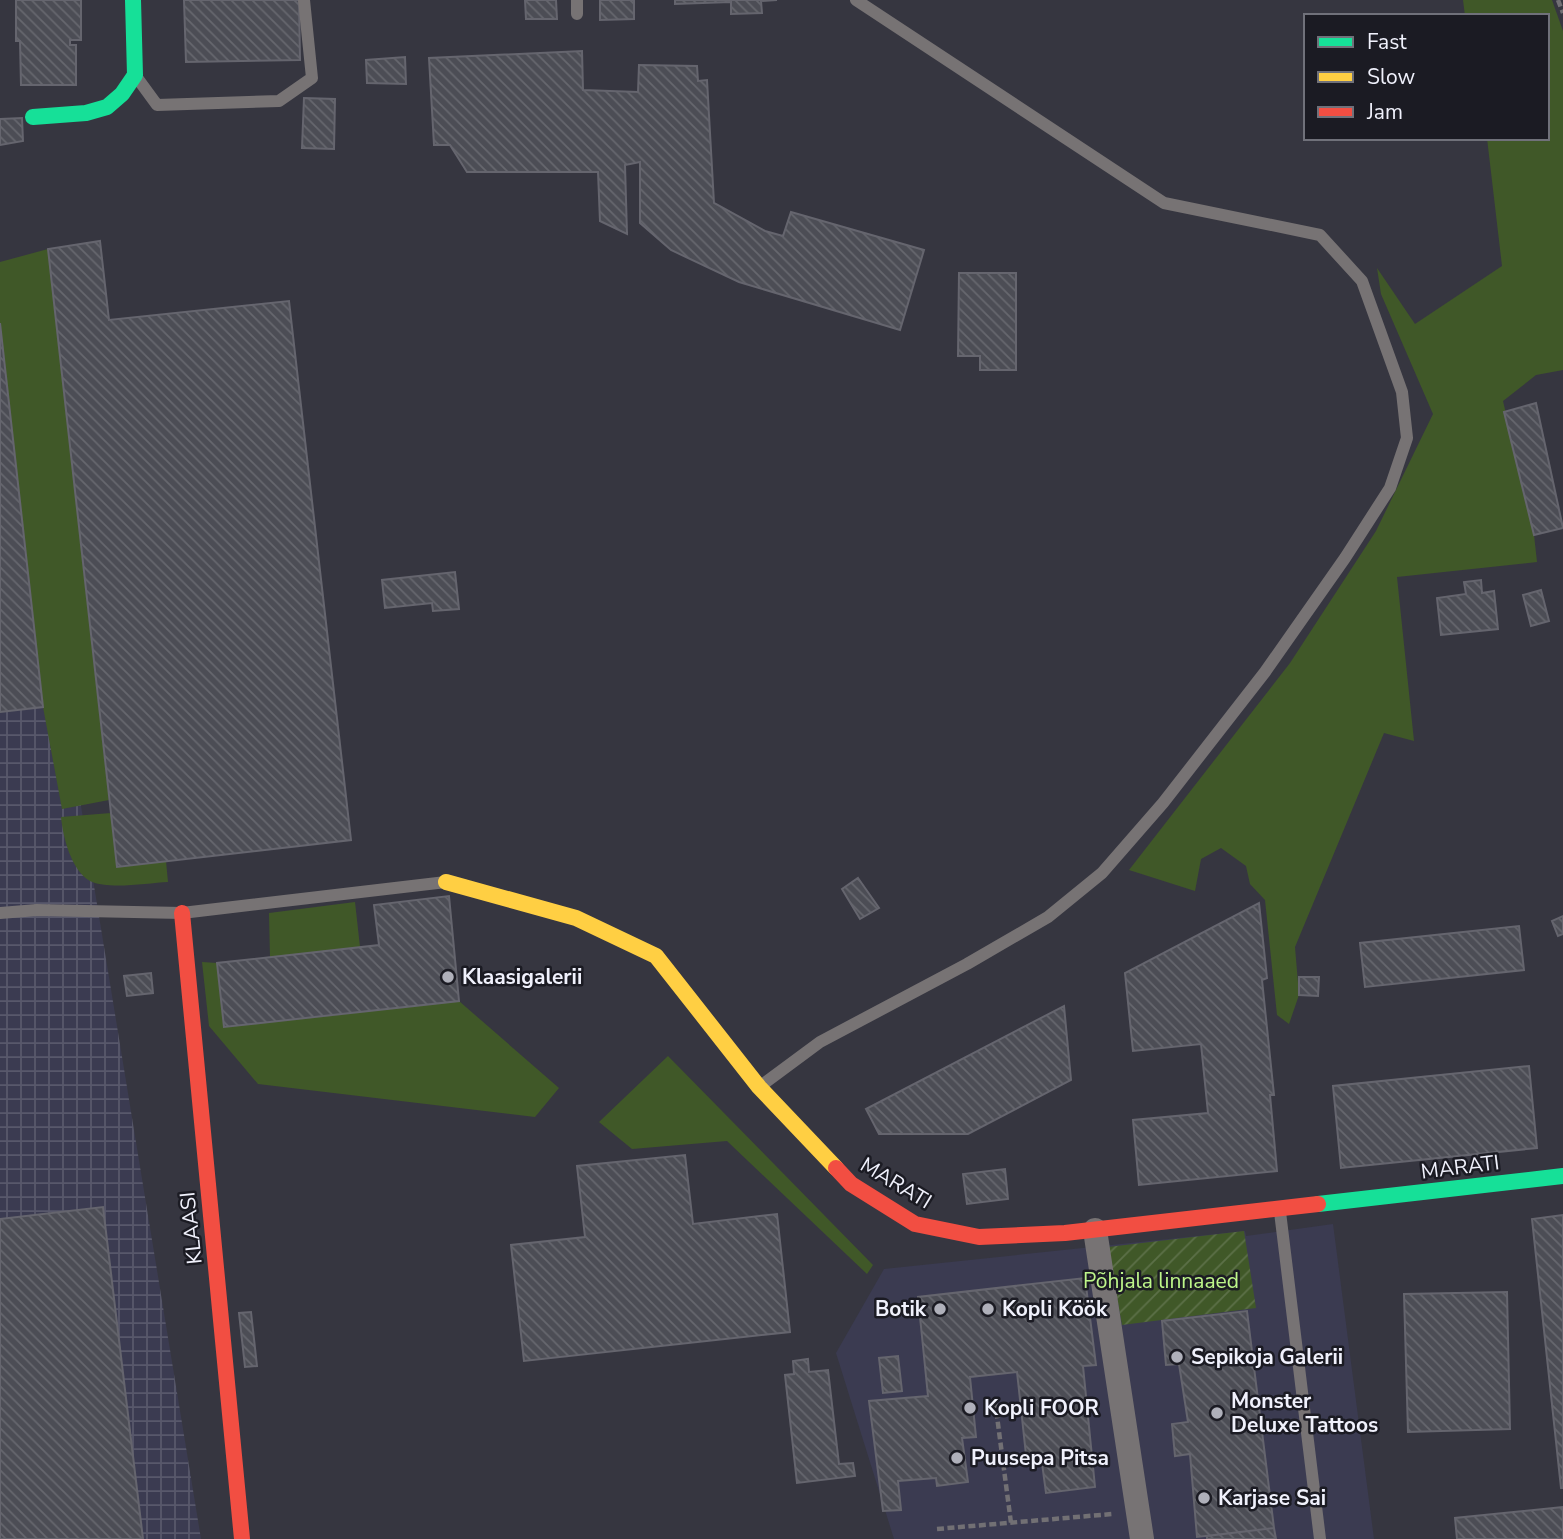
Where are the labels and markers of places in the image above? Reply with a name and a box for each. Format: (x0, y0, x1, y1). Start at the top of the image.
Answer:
place label: Klaasigalerii (462, 963, 582, 991)
marker: Klaasigalerii (440, 969, 456, 985)
place label: Botik (875, 1295, 927, 1323)
place label: Kopli Köök (1002, 1295, 1108, 1323)
marker: Botik (932, 1301, 948, 1317)
marker: Kopli Köök (980, 1301, 996, 1317)
place label: Sepikoja Galerii (1191, 1343, 1343, 1371)
marker: Sepikoja Galerii (1169, 1349, 1185, 1365)
place label: Monster Deluxe Tattoos (1231, 1387, 1378, 1439)
place label: Kopli FOOR (984, 1394, 1100, 1422)
marker: Kopli FOOR (962, 1400, 978, 1416)
marker: Monster Deluxe Tattoos (1209, 1405, 1225, 1421)
place label: Puusepa Pitsa (971, 1444, 1109, 1472)
marker: Puusepa Pitsa (949, 1450, 965, 1466)
place label: Karjase Sai (1218, 1484, 1326, 1512)
marker: Karjase Sai (1196, 1490, 1212, 1506)

